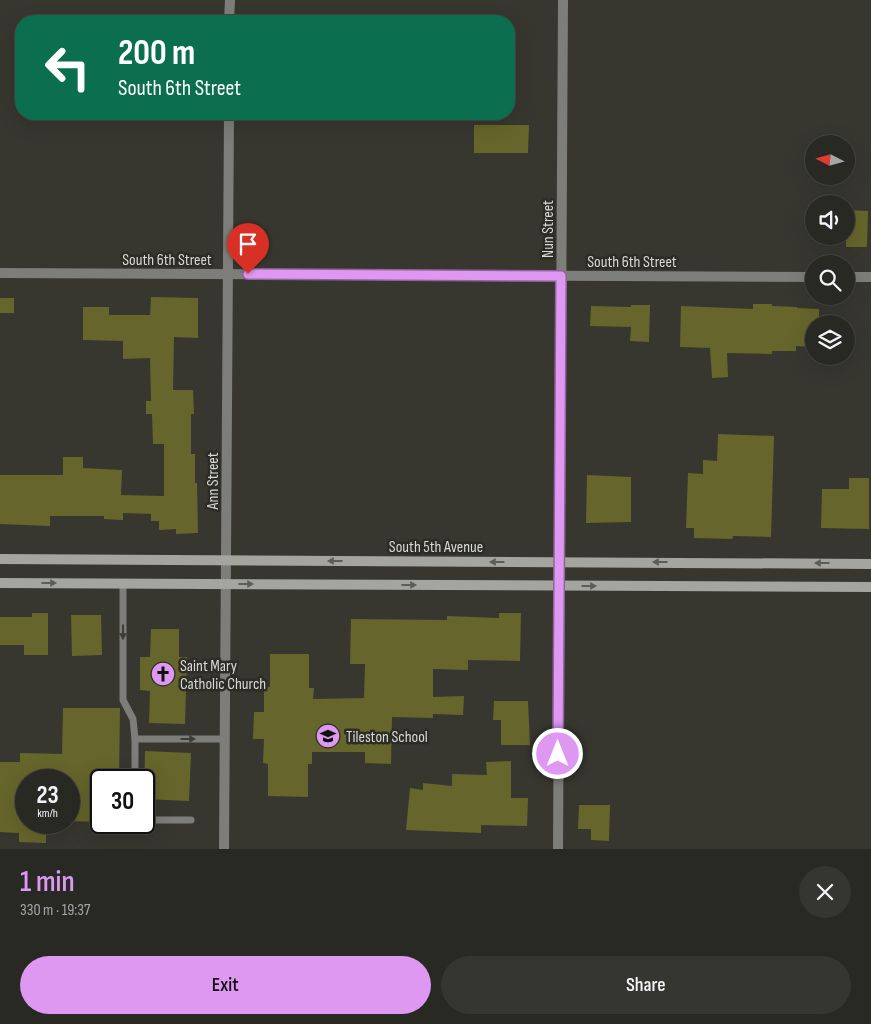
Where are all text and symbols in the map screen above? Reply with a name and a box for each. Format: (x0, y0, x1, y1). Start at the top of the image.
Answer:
text: 200 m (118, 32, 195, 75)
icon: left (35, 35, 100, 100)
text: South 6th Street (118, 75, 241, 102)
north arrow (805, 135, 855, 185)
map controls (805, 135, 855, 365)
button: sound (805, 195, 855, 245)
street label: Nun Street (539, 200, 558, 258)
pin (227, 223, 269, 274)
icon: arrive (234, 230, 262, 258)
street label: South 6th Street (122, 251, 212, 270)
street label: South 6th Street (587, 253, 677, 272)
button: search (805, 255, 855, 305)
button: layers (805, 315, 855, 365)
street label: Ann Street (204, 452, 223, 511)
street label: South 5th Avenue (389, 538, 483, 557)
one-way arrow (327, 557, 343, 565)
one-way arrow (489, 558, 505, 566)
one-way arrow (652, 558, 668, 566)
one-way arrow (814, 559, 830, 567)
one-way arrow (41, 579, 57, 587)
one-way arrow (238, 580, 254, 588)
one-way arrow (401, 581, 417, 589)
one-way arrow (581, 582, 597, 590)
one-way arrow (119, 624, 127, 640)
place label: Saint Mary Catholic Church (180, 657, 266, 694)
church icon: Saint Mary Catholic Church (150, 661, 176, 687)
school or university icon: Tileston School (315, 723, 341, 749)
position arrow (531, 727, 583, 779)
place label: Tileston School (346, 728, 428, 747)
one-way arrow (180, 735, 196, 743)
speed limit sign: 30 (90, 769, 155, 834)
text: 23 (36, 780, 59, 811)
text: km/h (37, 806, 58, 821)
text: 1 min (20, 864, 75, 900)
button: close (799, 866, 851, 918)
text: 330 m · 19:37 (20, 901, 90, 920)
button: Exit (20, 956, 431, 1014)
button: Share (441, 956, 851, 1014)

